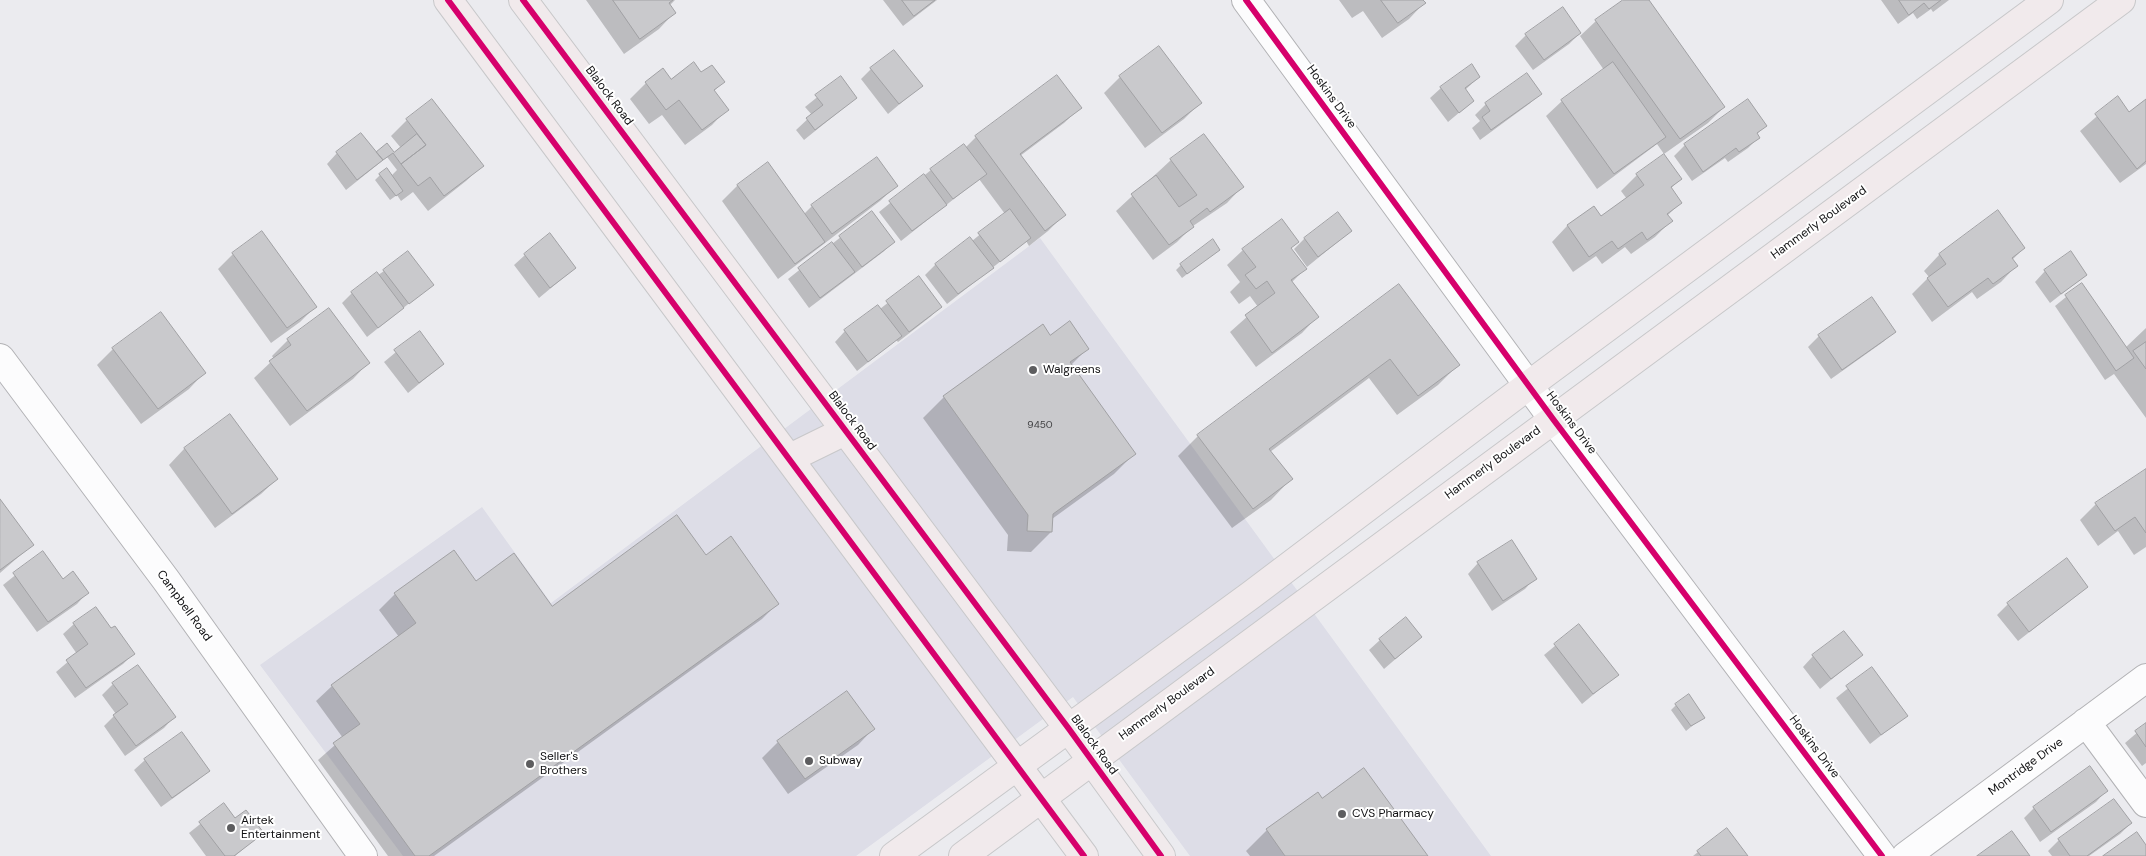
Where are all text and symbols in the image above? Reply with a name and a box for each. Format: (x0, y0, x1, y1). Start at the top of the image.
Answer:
street label: Hoskins Drive (1303, 63, 1359, 131)
street label: Blalock Road (582, 64, 636, 128)
street label: Hammerly Boulevard (1768, 183, 1870, 263)
place label: Walgreens (1043, 363, 1101, 377)
marker: Walgreens (1027, 364, 1039, 376)
street label: Blalock Road (825, 389, 879, 453)
street label: Hoskins Drive (1543, 389, 1599, 457)
house number: 9450 (1027, 419, 1053, 431)
street label: Hammerly Boulevard (1442, 423, 1544, 503)
street label: Campbell Road (153, 568, 215, 644)
street label: Hammerly Boulevard (1116, 664, 1218, 744)
street label: Blalock Road (1068, 712, 1120, 778)
street label: Hoskins Drive (1786, 713, 1842, 781)
street label: Montridge Drive (1986, 735, 2066, 799)
place label: Seller's Brothers (540, 750, 587, 778)
place label: Subway (819, 754, 862, 768)
marker: Subway (803, 755, 815, 767)
marker: Seller's Brothers (524, 758, 536, 770)
place label: CVS Pharmacy (1352, 807, 1434, 821)
marker: CVS Pharmacy (1336, 808, 1348, 820)
place label: Airtek Entertainment (241, 814, 321, 842)
marker: Airtek Entertainment (225, 822, 237, 834)

